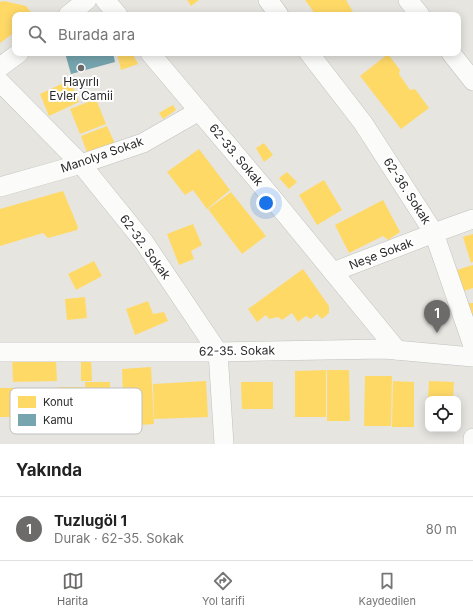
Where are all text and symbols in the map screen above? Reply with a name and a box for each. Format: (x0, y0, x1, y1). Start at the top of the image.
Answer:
search box (12, 12, 461, 56)
icon: search (26, 23, 48, 45)
text: Burada ara (58, 25, 135, 44)
marker: Hayırlı Evler Camii (76, 63, 86, 73)
place label: Hayırlı Evler Camii (49, 74, 113, 103)
street label: 62-33. Sokak (206, 121, 267, 189)
street label: Manolya Sokak (59, 133, 146, 176)
street label: 62-36. Sokak (380, 155, 435, 227)
your location (256, 193, 276, 213)
street label: 62-32. Sokak (117, 211, 174, 282)
street label: Neşe Sokak (347, 234, 415, 273)
pin: 1 (424, 300, 450, 333)
street label: 62-35. Sokak (199, 342, 276, 359)
legend (10, 388, 142, 434)
text: Konut (43, 395, 74, 409)
map controls (425, 396, 461, 432)
button: locate (425, 396, 461, 432)
text: Kamu (43, 413, 73, 427)
text: Yakında (16, 460, 82, 480)
text: Tuzlugöl 1 (54, 511, 127, 530)
text: 1 (26, 521, 32, 537)
text: 80 m (426, 521, 457, 537)
text: Durak · 62-35. Sokak (54, 530, 184, 546)
tab: Harita (57, 570, 88, 608)
tab: Yol tarifi (202, 570, 245, 608)
tab: Kaydedilen (359, 570, 416, 608)

